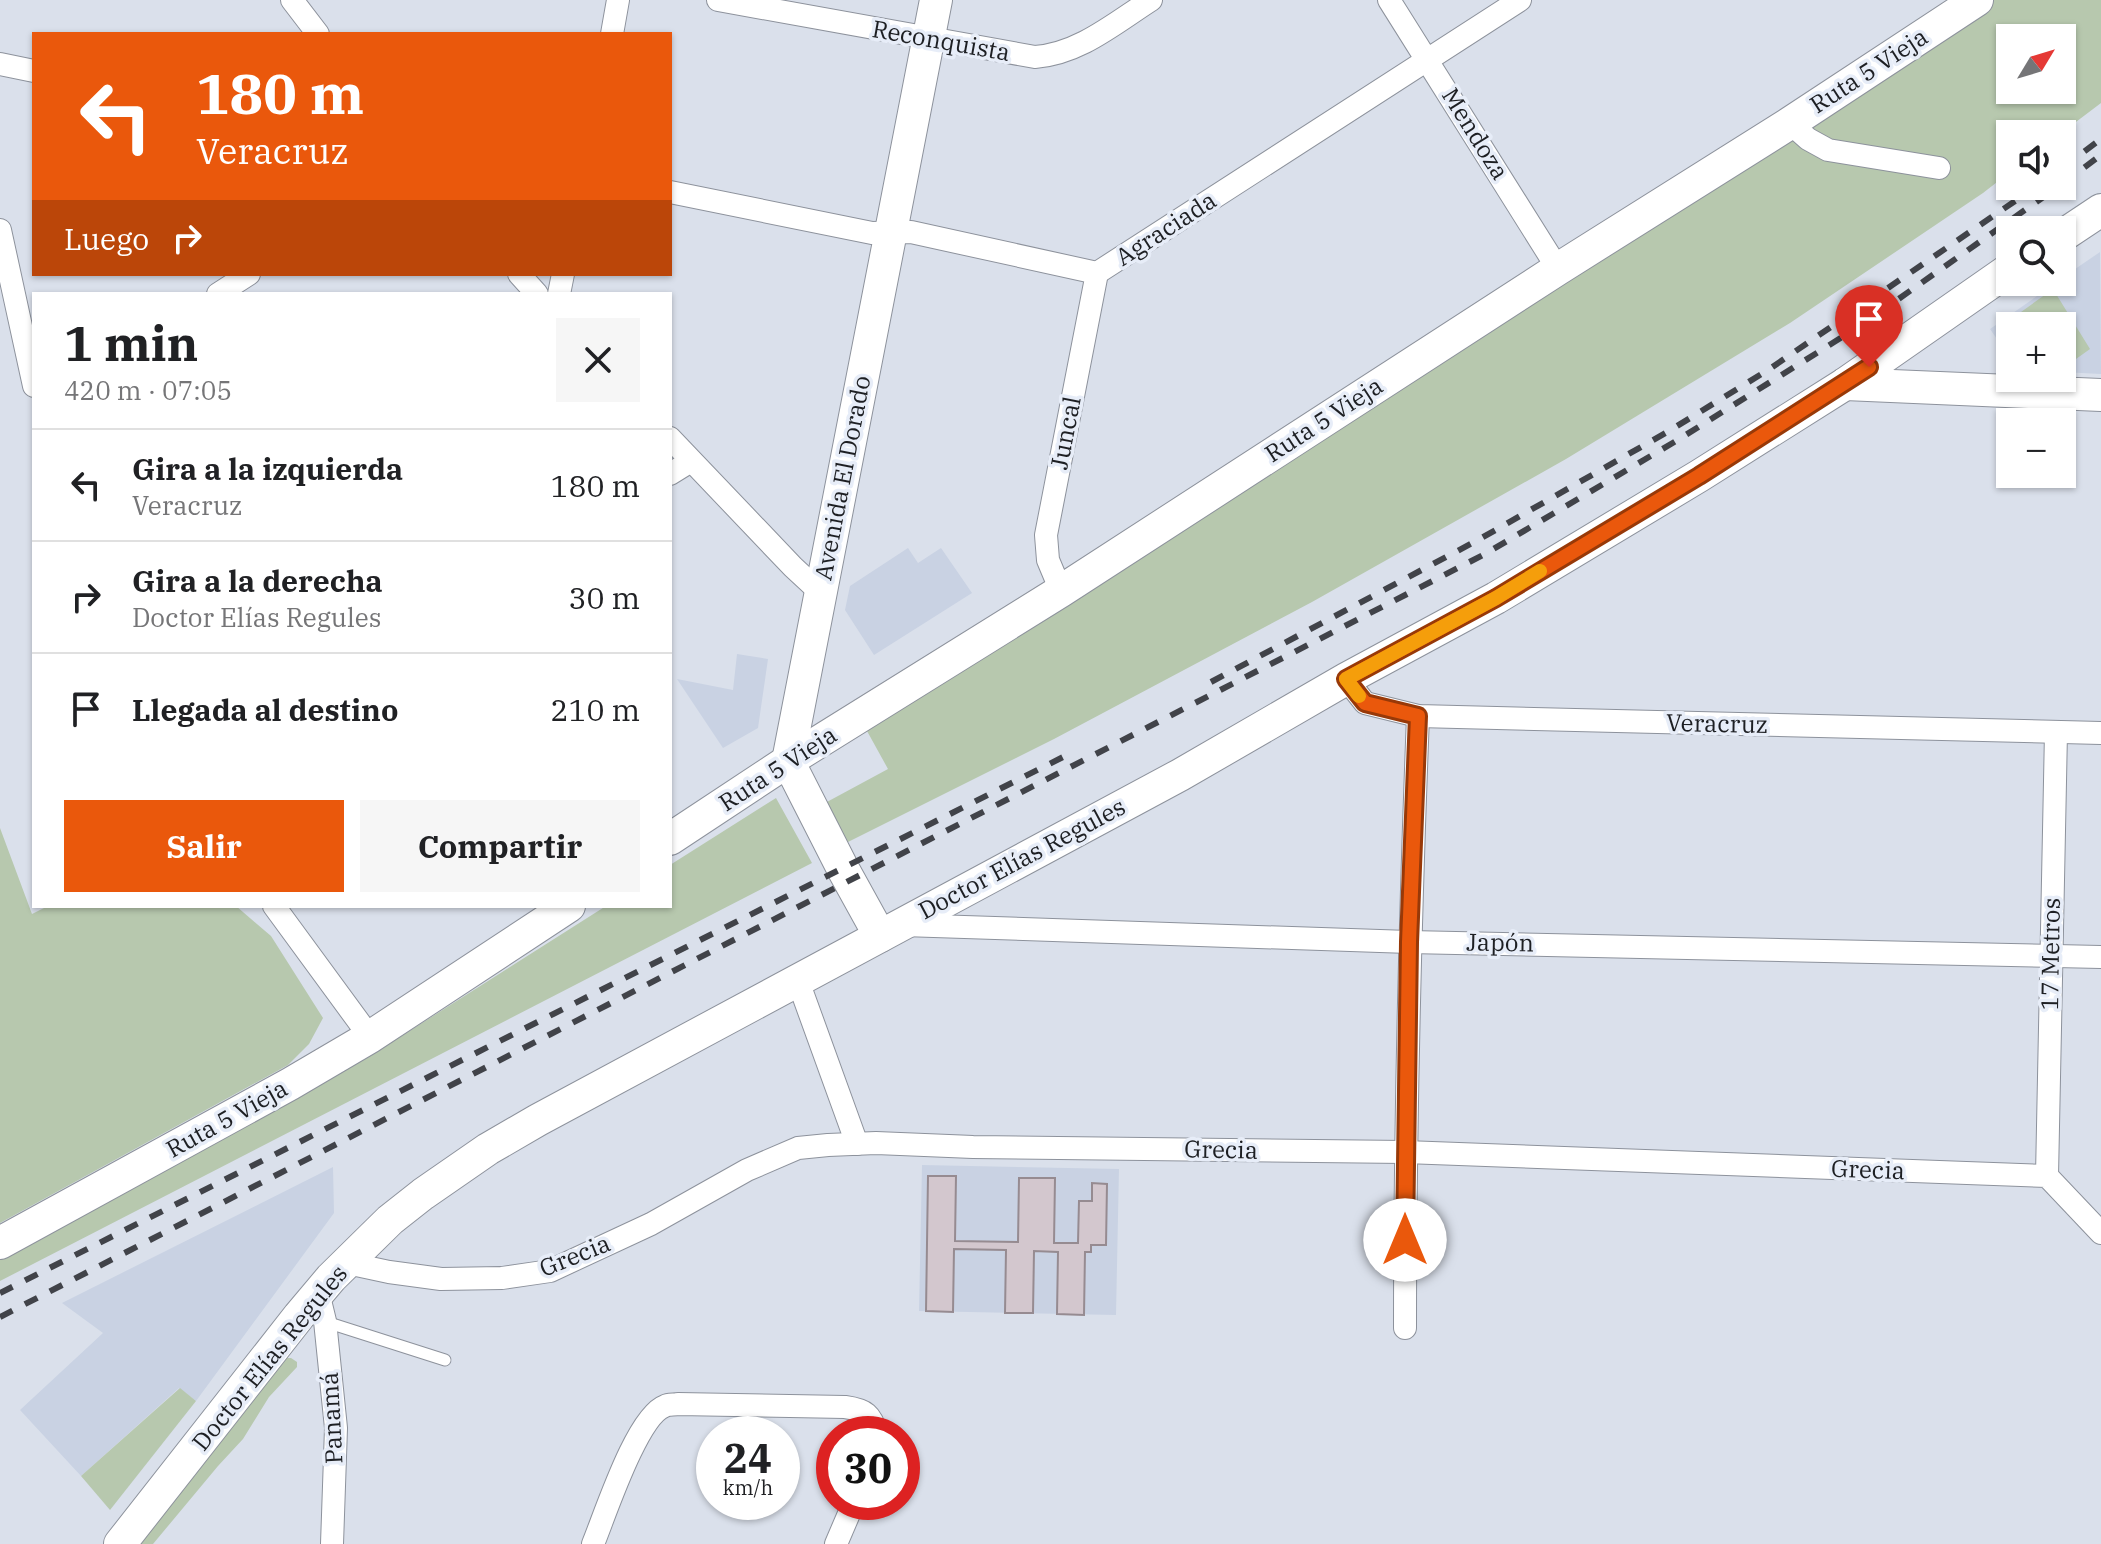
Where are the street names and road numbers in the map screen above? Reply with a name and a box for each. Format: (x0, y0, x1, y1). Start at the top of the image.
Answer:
street label: Reconquista (870, 12, 1013, 68)
street label: Ruta 5 Vieja (1803, 20, 1933, 120)
street label: Mendoza (1435, 82, 1517, 185)
street label: Agraciada (1109, 184, 1222, 273)
street label: Ruta 5 Vieja (1258, 369, 1388, 469)
street label: Avenida El Dorado (806, 373, 878, 583)
street label: Juncal (1042, 394, 1088, 472)
street label: Veracruz (1666, 706, 1768, 740)
street label: Ruta 5 Vieja (712, 718, 842, 818)
street label: Doctor Elías Regules (912, 790, 1131, 926)
street label: 17 Metros (2033, 897, 2067, 1011)
street label: Japón (1466, 925, 1534, 959)
street label: Ruta 5 Vieja (160, 1072, 293, 1165)
street label: Grecia (1184, 1132, 1258, 1166)
street label: Grecia (1831, 1152, 1906, 1186)
street label: Grecia (534, 1226, 615, 1284)
street label: Doctor Elías Regules (184, 1258, 354, 1457)
street label: Panamá (313, 1371, 349, 1465)

